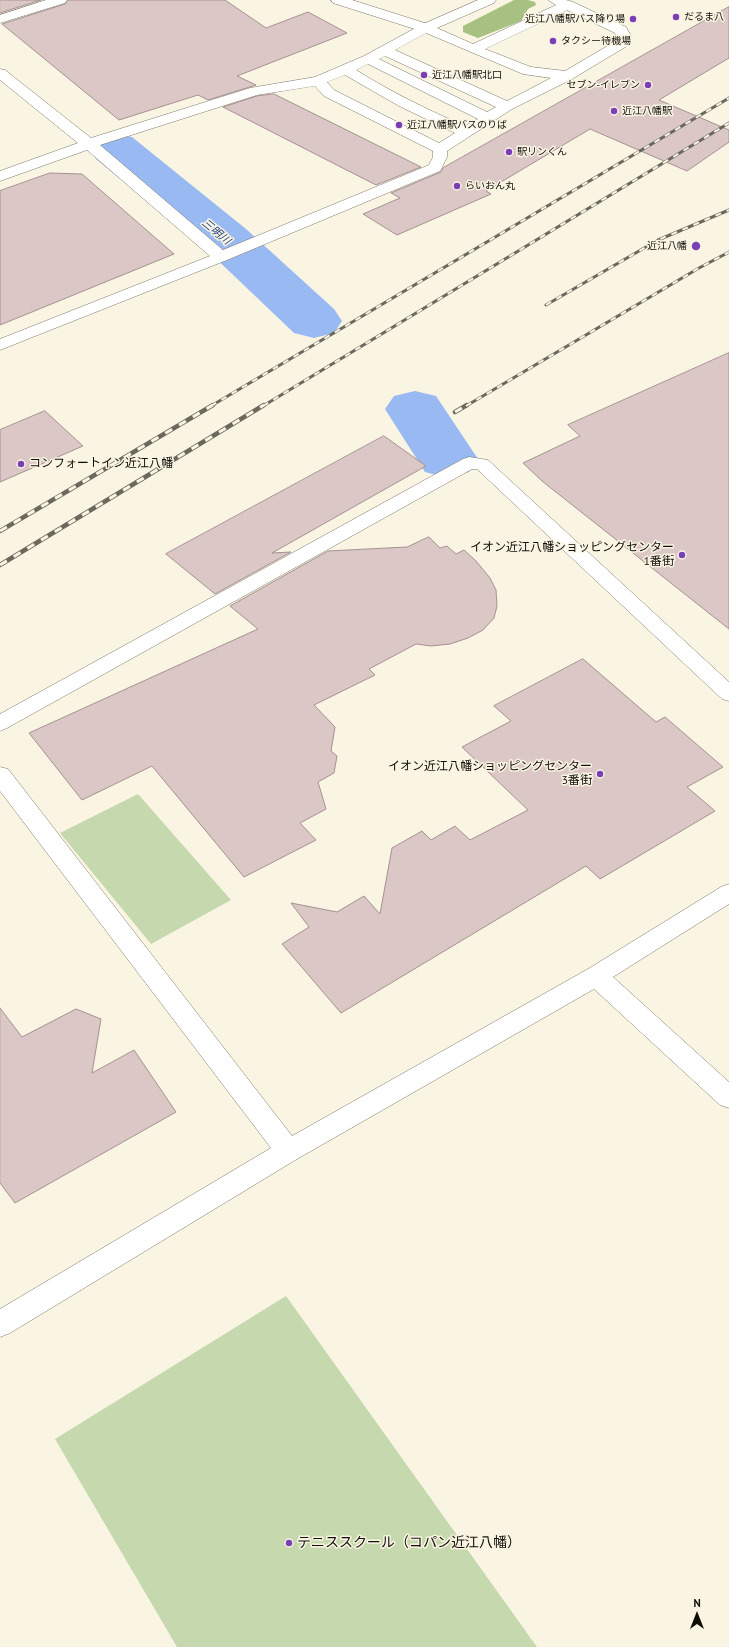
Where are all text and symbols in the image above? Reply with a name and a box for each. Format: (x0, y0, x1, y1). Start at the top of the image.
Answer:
place label: だるま八 (684, 11, 724, 23)
marker: だるま八 (671, 12, 681, 22)
place label: 近江八幡駅バス降り場 (525, 13, 625, 25)
marker: 近江八幡駅バス降り場 (628, 14, 638, 24)
place label: タクシー待機場 (561, 35, 631, 47)
marker: タクシー待機場 (548, 36, 558, 46)
place label: 近江八幡駅北口 (432, 69, 502, 81)
marker: 近江八幡駅北口 (419, 70, 429, 80)
place label: セブン-イレブン (566, 79, 640, 91)
marker: セブン-イレブン (643, 80, 653, 90)
place label: 近江八幡駅 (622, 105, 672, 117)
marker: 近江八幡駅 (609, 106, 619, 116)
place label: 近江八幡駅バスのりば (407, 119, 507, 131)
marker: 近江八幡駅バスのりば (394, 120, 404, 130)
place label: 駅リンくん (517, 146, 567, 158)
marker: 駅リンくん (504, 147, 514, 157)
place label: らいおん丸 (465, 180, 515, 192)
marker: らいおん丸 (452, 181, 462, 191)
water label: 三明川 (199, 216, 233, 248)
place label: 近江八幡 (647, 240, 687, 252)
marker: 近江八幡 (690, 240, 702, 252)
place label: コンフォートイン近江八幡 (29, 457, 173, 471)
marker: コンフォートイン近江八幡 (16, 459, 26, 469)
place label: イオン近江八幡ショッピングセンター 1番街 (470, 541, 674, 569)
marker: イオン近江八幡ショッピングセンター 1番街 (677, 550, 687, 560)
place label: イオン近江八幡ショッピングセンター 3番街 (388, 760, 592, 788)
marker: イオン近江八幡ショッピングセンター 3番街 (595, 769, 605, 779)
place label: テニススクール（コパン近江八幡） (297, 1535, 521, 1551)
marker: テニススクール（コパン近江八幡） (284, 1538, 294, 1548)
north arrow (677, 1595, 717, 1635)
text: N (693, 1596, 701, 1610)

